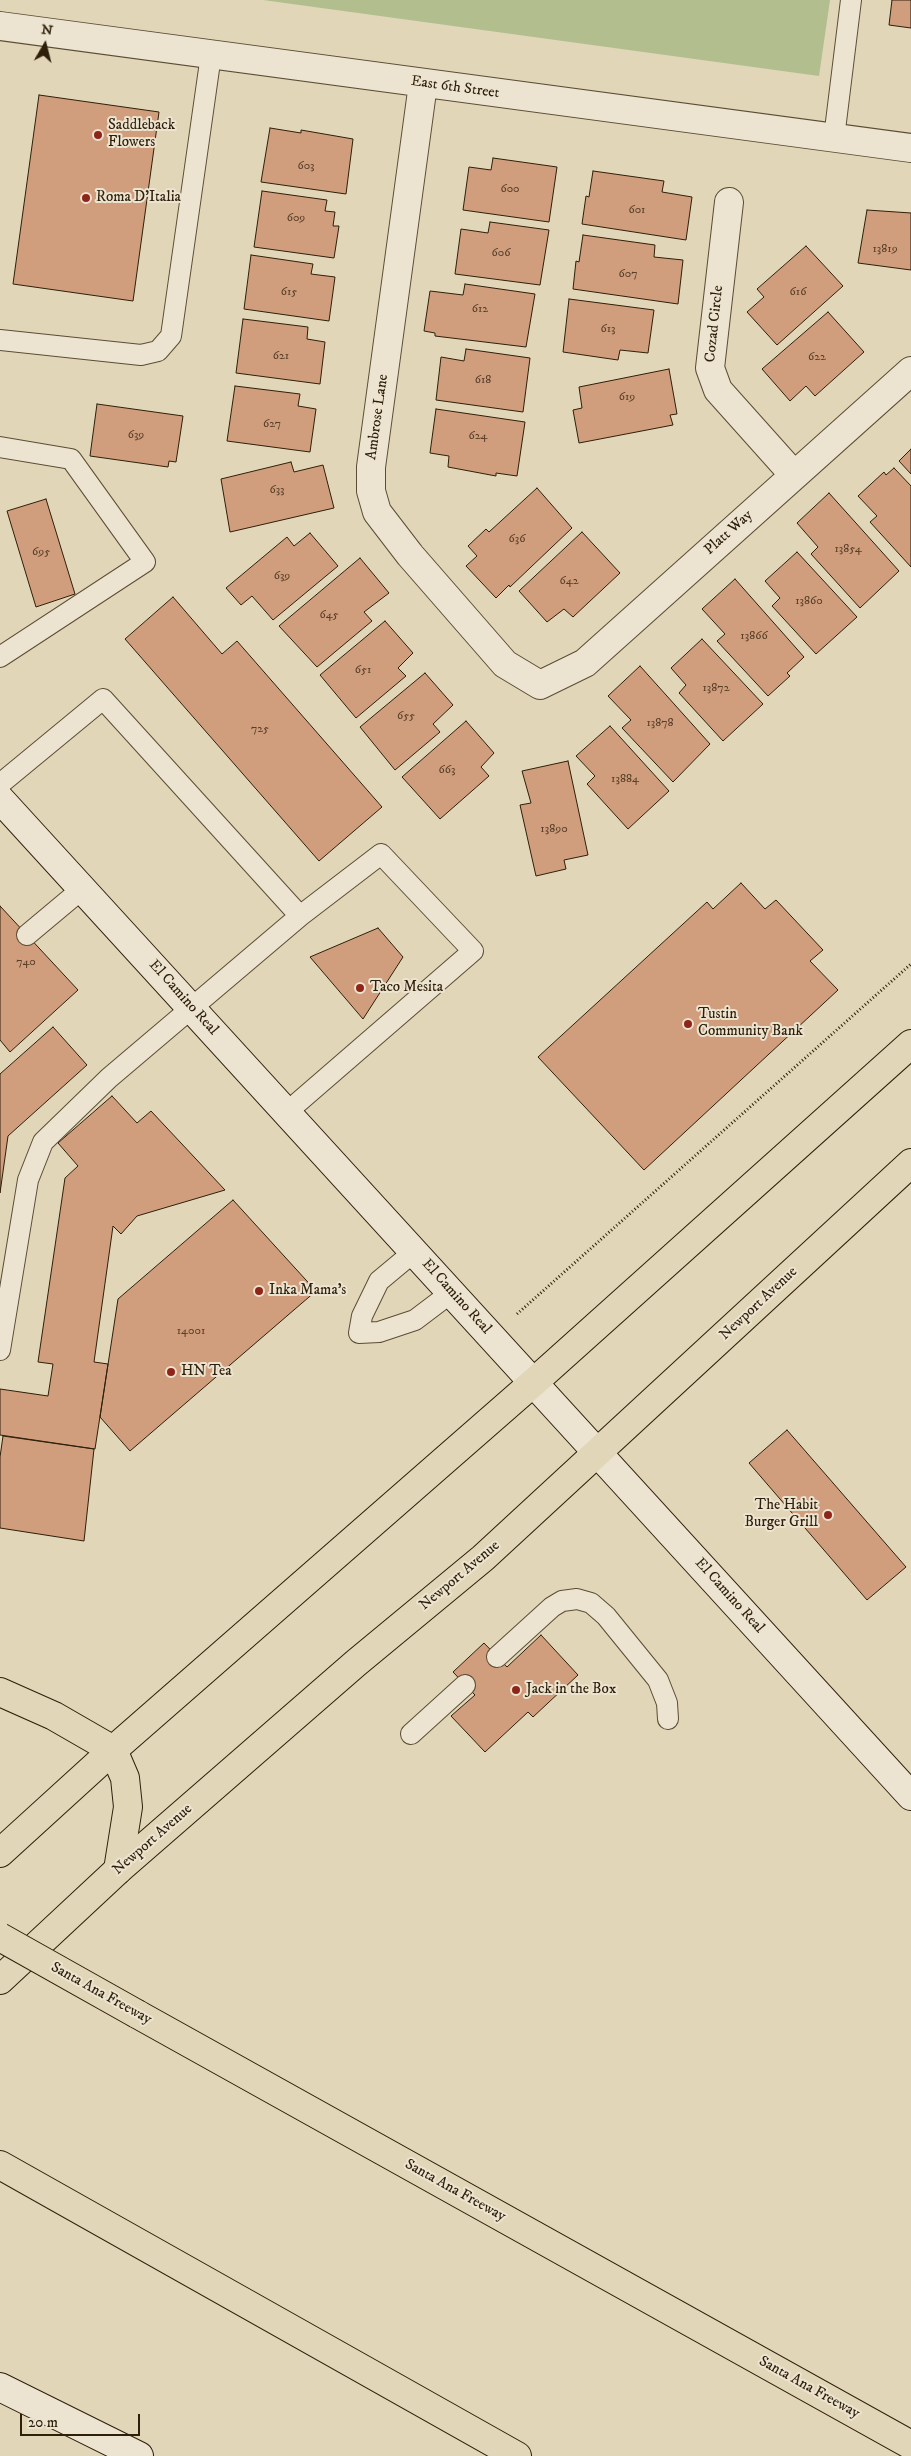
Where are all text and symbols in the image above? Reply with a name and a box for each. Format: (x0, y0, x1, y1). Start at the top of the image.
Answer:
north arrow (20, 20, 70, 70)
text: N (40, 20, 54, 40)
street label: East 6th Street (410, 73, 500, 103)
place label: Saddleback Flowers (108, 117, 175, 152)
marker: Saddleback Flowers (92, 129, 104, 141)
house number: 603 (297, 160, 315, 174)
house number: 600 (500, 183, 520, 197)
place label: Roma D'Italia (96, 189, 181, 207)
marker: Roma D'Italia (80, 192, 92, 204)
house number: 601 (628, 204, 646, 218)
house number: 609 (287, 212, 305, 226)
house number: 13819 (872, 243, 898, 257)
house number: 606 (492, 247, 510, 261)
house number: 607 (618, 268, 638, 282)
street label: Cozad Circle (702, 285, 728, 363)
house number: 615 (281, 286, 297, 300)
house number: 616 (790, 286, 806, 300)
house number: 612 (472, 303, 488, 317)
house number: 613 (600, 323, 616, 337)
house number: 621 (273, 350, 289, 364)
house number: 622 (808, 351, 826, 365)
street label: Ambrose Lane (363, 373, 393, 461)
house number: 618 (475, 374, 491, 388)
house number: 619 (619, 391, 635, 405)
house number: 627 (263, 418, 281, 432)
house number: 639 (128, 429, 144, 443)
house number: 624 (468, 430, 488, 444)
house number: 633 (269, 484, 285, 498)
street label: Platt Way (701, 507, 757, 559)
house number: 636 (509, 533, 525, 547)
house number: 13854 (834, 543, 862, 557)
house number: 695 (32, 546, 50, 560)
house number: 639 (274, 570, 290, 584)
house number: 642 (559, 575, 579, 589)
house number: 13860 (795, 595, 823, 609)
house number: 645 (319, 609, 339, 623)
house number: 13866 (740, 630, 768, 644)
house number: 651 (355, 664, 371, 678)
house number: 13872 (702, 682, 730, 696)
house number: 655 (397, 710, 415, 724)
house number: 13878 (646, 717, 674, 731)
house number: 725 (251, 723, 269, 737)
house number: 663 (439, 764, 455, 778)
house number: 13884 (611, 773, 639, 787)
house number: 13890 (540, 823, 568, 837)
house number: 740 (16, 956, 36, 970)
street label: El Camino Real (144, 957, 222, 1039)
place label: Taco Mesita (370, 979, 443, 997)
marker: Taco Mesita (354, 982, 366, 994)
place label: Tustin Community Bank (698, 1006, 803, 1041)
marker: Tustin Community Bank (682, 1018, 694, 1030)
street label: El Camino Real (417, 1256, 495, 1338)
street label: Newport Avenue (717, 1264, 801, 1344)
place label: Inka Mama's (269, 1282, 346, 1300)
marker: Inka Mama's (253, 1285, 265, 1297)
house number: 14001 (177, 1325, 205, 1339)
place label: HN Tea (181, 1363, 232, 1381)
marker: HN Tea (165, 1366, 177, 1378)
place label: The Habit Burger Grill (744, 1497, 818, 1532)
marker: The Habit Burger Grill (822, 1509, 834, 1521)
street label: Newport Avenue (416, 1537, 504, 1615)
street label: El Camino Real (690, 1555, 768, 1637)
place label: Jack in the Box (526, 1681, 616, 1699)
marker: Jack in the Box (510, 1684, 522, 1696)
street label: Newport Avenue (110, 1801, 196, 1879)
street label: Santa Ana Freeway (47, 1959, 155, 2029)
street label: Santa Ana Freeway (401, 2156, 509, 2226)
street label: Santa Ana Freeway (755, 2353, 863, 2423)
scale bar (22, 2404, 142, 2436)
text: 20 m (28, 2413, 58, 2432)

